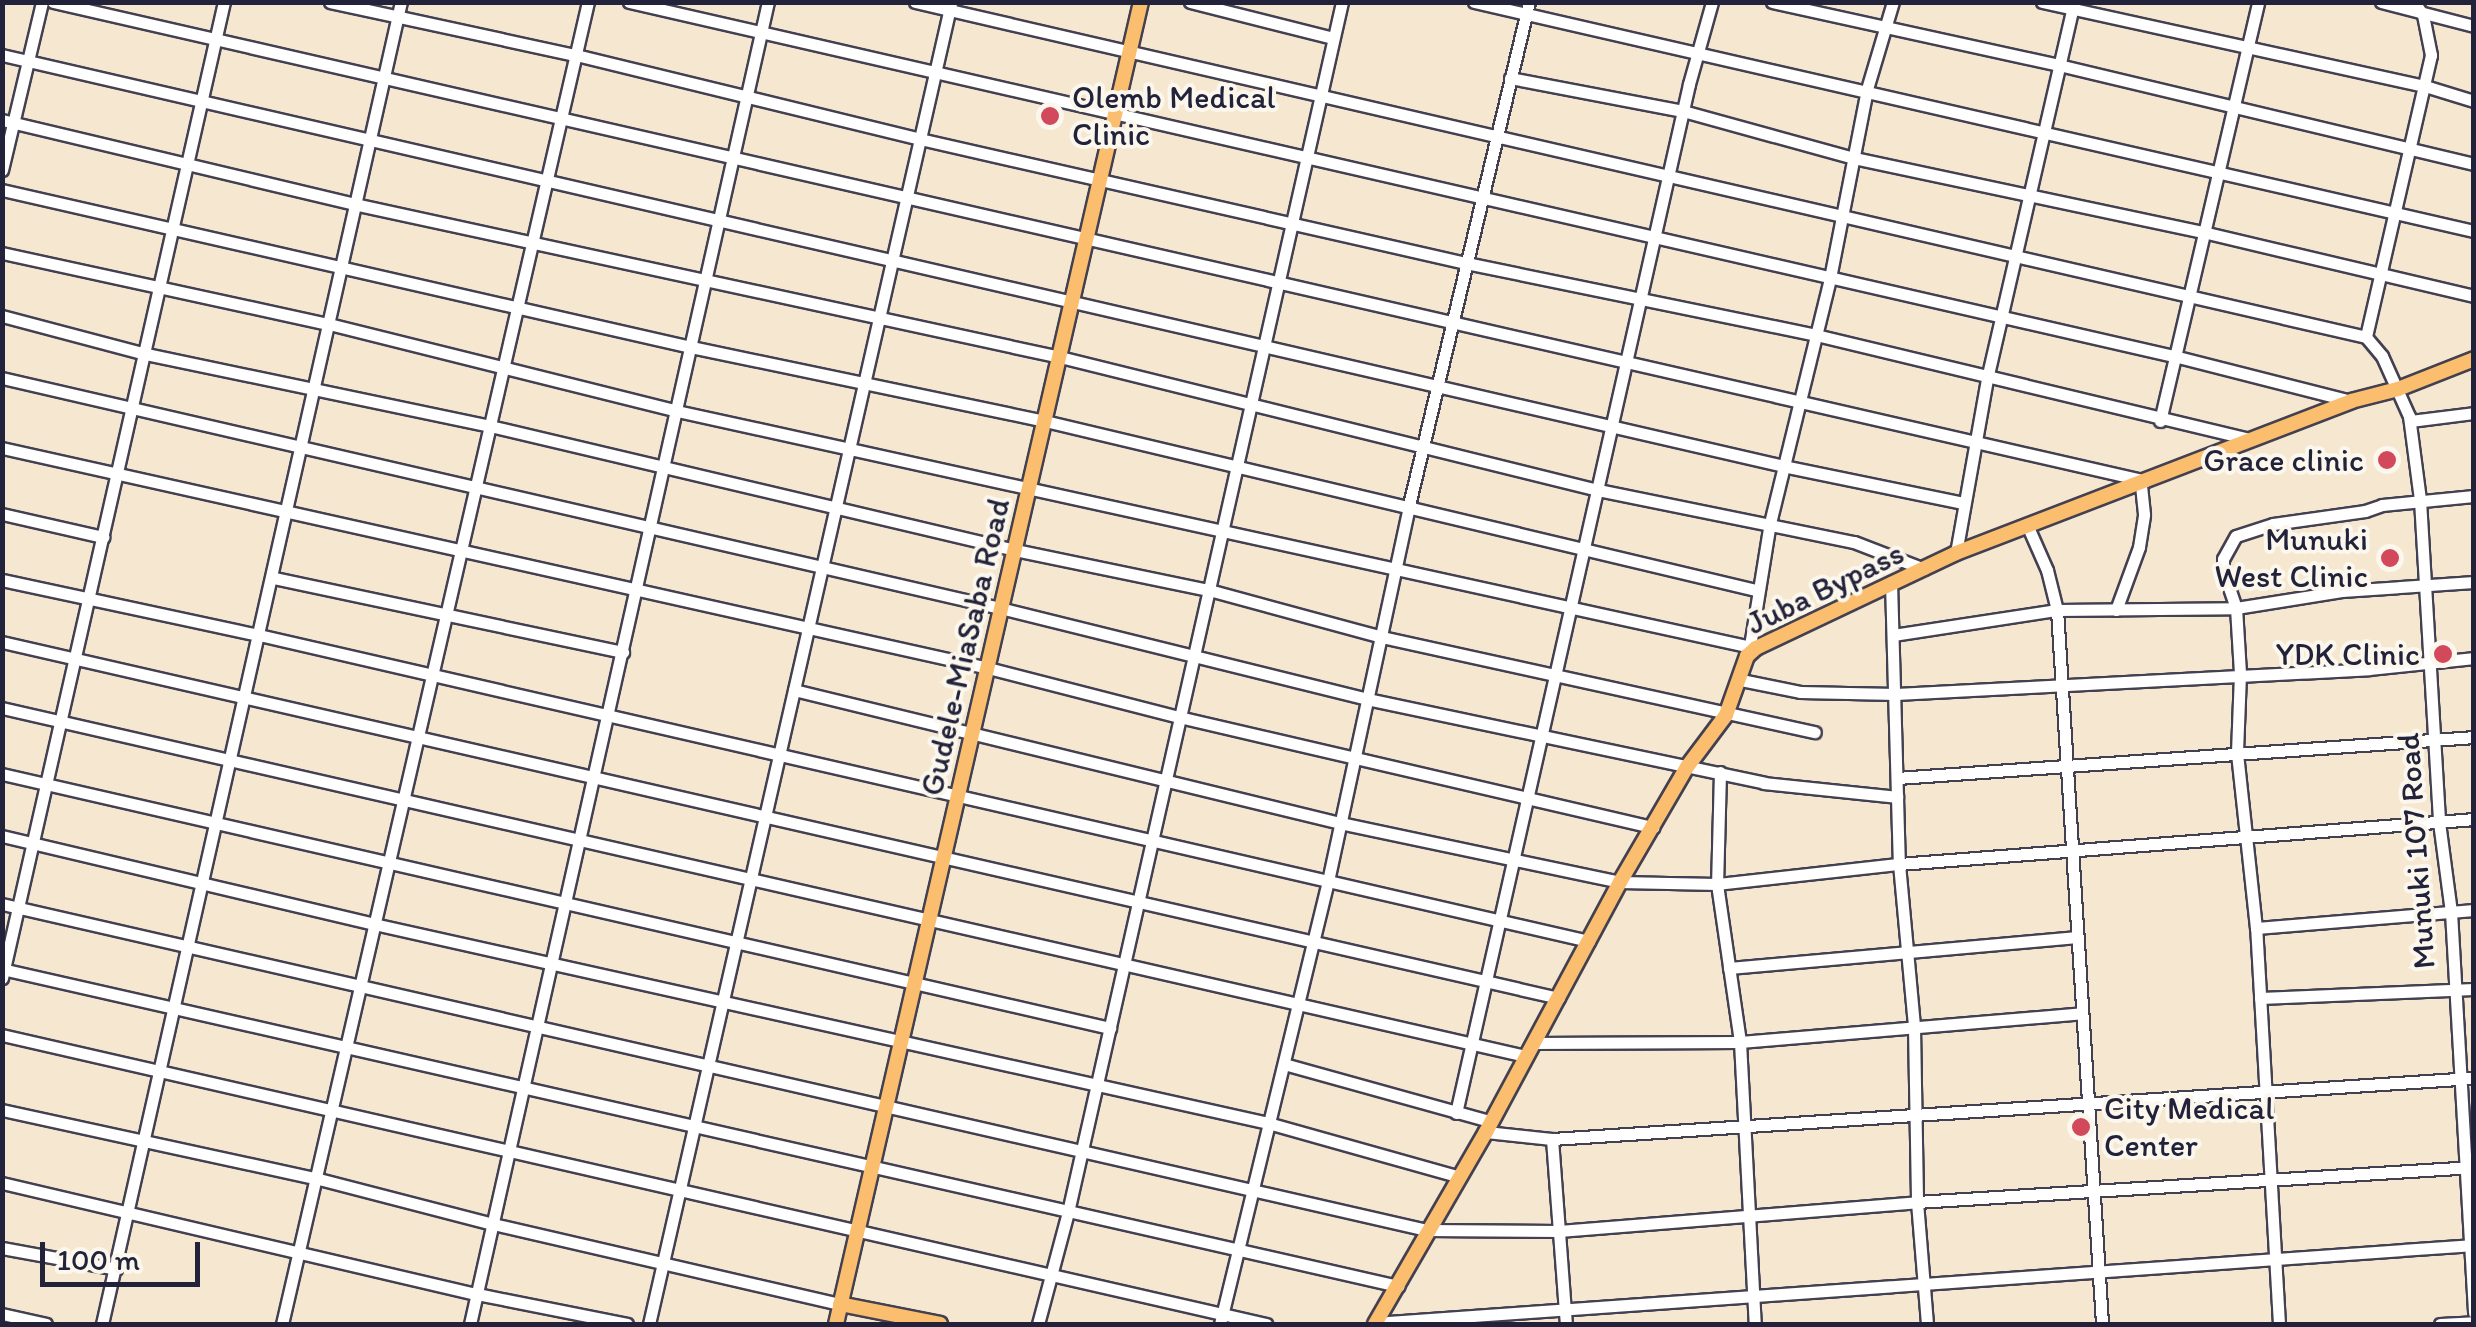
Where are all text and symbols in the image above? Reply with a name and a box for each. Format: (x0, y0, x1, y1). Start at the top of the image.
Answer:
place label: Olemb Medical Clinic (1072, 79, 1276, 154)
marker: Olemb Medical Clinic (1037, 103, 1063, 129)
place label: Grace clinic (2202, 441, 2364, 479)
marker: Grace clinic (2374, 447, 2400, 473)
street label: Gudele-MiaSaba Road (912, 495, 1018, 799)
place label: Munuki West Clinic (2215, 521, 2368, 596)
street label: Juba Bypass (1741, 534, 1909, 642)
marker: Munuki West Clinic (2377, 545, 2403, 571)
place label: YDK Clinic (2276, 635, 2420, 673)
marker: YDK Clinic (2430, 641, 2456, 667)
street label: Munuki 107 Road (2389, 732, 2443, 970)
place label: City Medical Center (2104, 1090, 2274, 1165)
marker: City Medical Center (2068, 1114, 2094, 1140)
scale bar (45, 1222, 205, 1284)
text: 100 m (57, 1241, 140, 1278)

